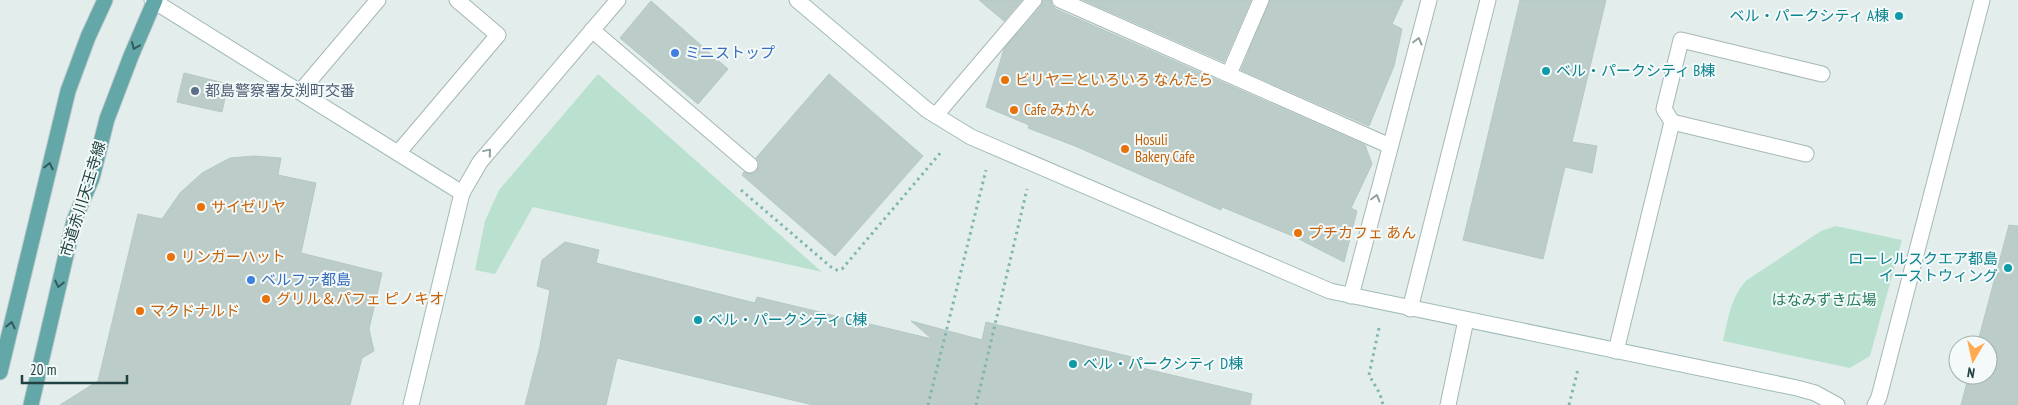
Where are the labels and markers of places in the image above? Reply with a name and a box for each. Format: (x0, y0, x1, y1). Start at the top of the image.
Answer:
place label: ベル・パークシティ A棟 (1730, 6, 1889, 25)
marker: ベル・パークシティ A棟 (1893, 10, 1905, 22)
place label: ミニストップ (685, 43, 775, 62)
marker: ミニストップ (669, 47, 681, 59)
place label: ベル・パークシティ B棟 (1556, 61, 1715, 80)
marker: ベル・パークシティ B棟 (1540, 65, 1552, 77)
place label: ビリヤニといろいろ なんたら (1015, 70, 1213, 89)
marker: ビリヤニといろいろ なんたら (999, 74, 1011, 86)
place label: 都島警察署友渕町交番 (205, 81, 355, 100)
marker: 都島警察署友渕町交番 (189, 85, 201, 97)
place label: Cafe みかん (1024, 100, 1095, 119)
marker: Cafe みかん (1008, 104, 1020, 116)
place label: Hosuli Bakery Cafe (1135, 130, 1195, 166)
marker: Hosuli Bakery Cafe (1119, 143, 1131, 155)
place label: サイゼリヤ (211, 197, 286, 216)
marker: サイゼリヤ (195, 201, 207, 213)
place label: プチカフェ あん (1308, 223, 1416, 242)
marker: プチカフェ あん (1292, 227, 1304, 239)
place label: リンガーハット (181, 247, 286, 266)
place label: ローレルスクエア都島 イーストウィング (1848, 249, 1998, 285)
marker: リンガーハット (165, 251, 177, 263)
marker: ローレルスクエア都島 イーストウィング (2002, 262, 2014, 274)
place label: ベルファ都島 (261, 270, 351, 289)
marker: ベルファ都島 (245, 274, 257, 286)
place label: グリル＆パフェ ピノキオ (276, 289, 444, 308)
marker: グリル＆パフェ ピノキオ (260, 293, 272, 305)
place label: マクドナルド (150, 301, 240, 320)
marker: マクドナルド (134, 305, 146, 317)
place label: ベル・パークシティ C棟 (708, 310, 867, 329)
marker: ベル・パークシティ C棟 (692, 314, 704, 326)
place label: ベル・パークシティ D棟 (1083, 354, 1243, 373)
marker: ベル・パークシティ D棟 (1067, 358, 1079, 370)

